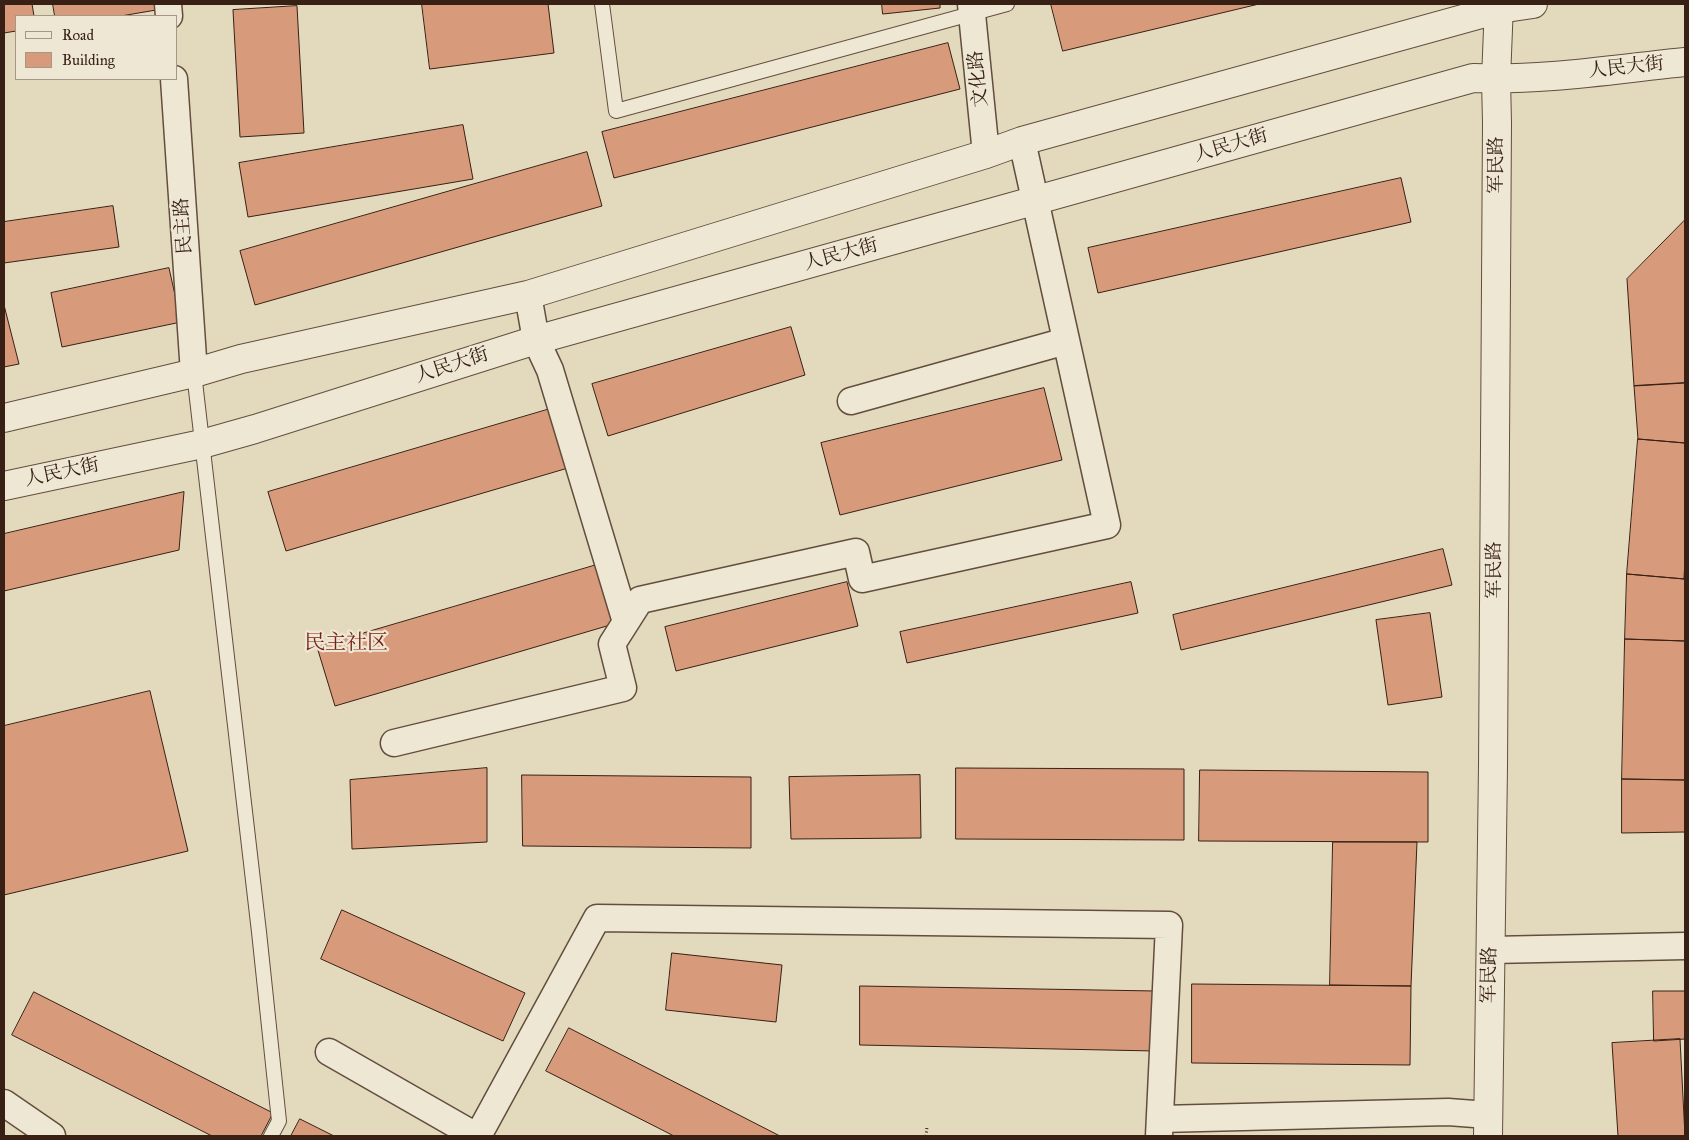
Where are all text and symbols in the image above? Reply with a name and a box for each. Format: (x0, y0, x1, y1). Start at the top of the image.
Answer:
legend (15, 15, 178, 80)
text: Road (62, 26, 94, 44)
street label: 文化路 (965, 49, 993, 109)
text: Building (62, 51, 115, 69)
street label: 人民大街 (1587, 53, 1665, 83)
street label: 人民大街 (1191, 125, 1271, 167)
street label: 军民路 (1486, 137, 1508, 193)
street label: 民主路 (171, 197, 197, 255)
street label: 人民大街 (801, 234, 881, 276)
street label: 人民大街 (412, 343, 492, 389)
street label: 人民大街 (22, 454, 102, 492)
street label: 军民路 (1484, 542, 1506, 598)
district label: 民主社区 (304, 631, 388, 657)
street label: 军民路 (1478, 946, 1502, 1004)

